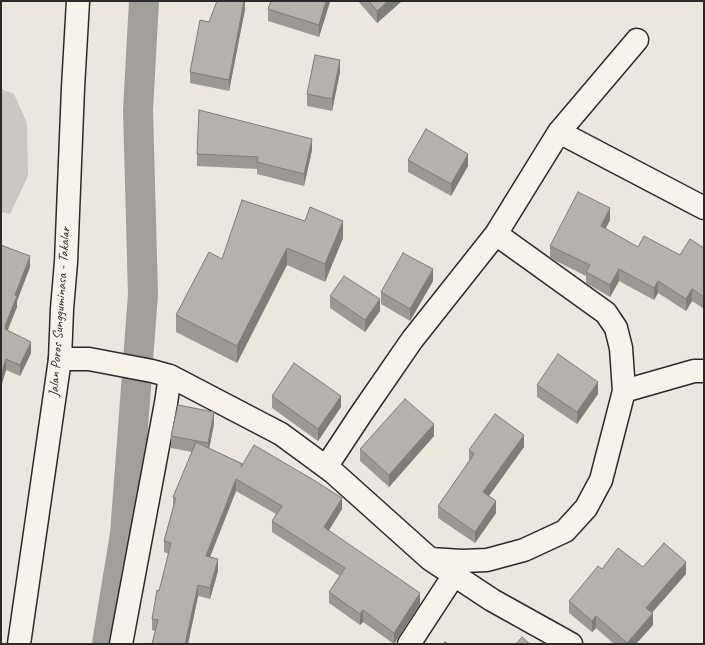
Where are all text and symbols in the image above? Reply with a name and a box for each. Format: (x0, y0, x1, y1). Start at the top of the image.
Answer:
street label: Jalan Poros Sungguminasa - Takalar (46, 227, 74, 397)

